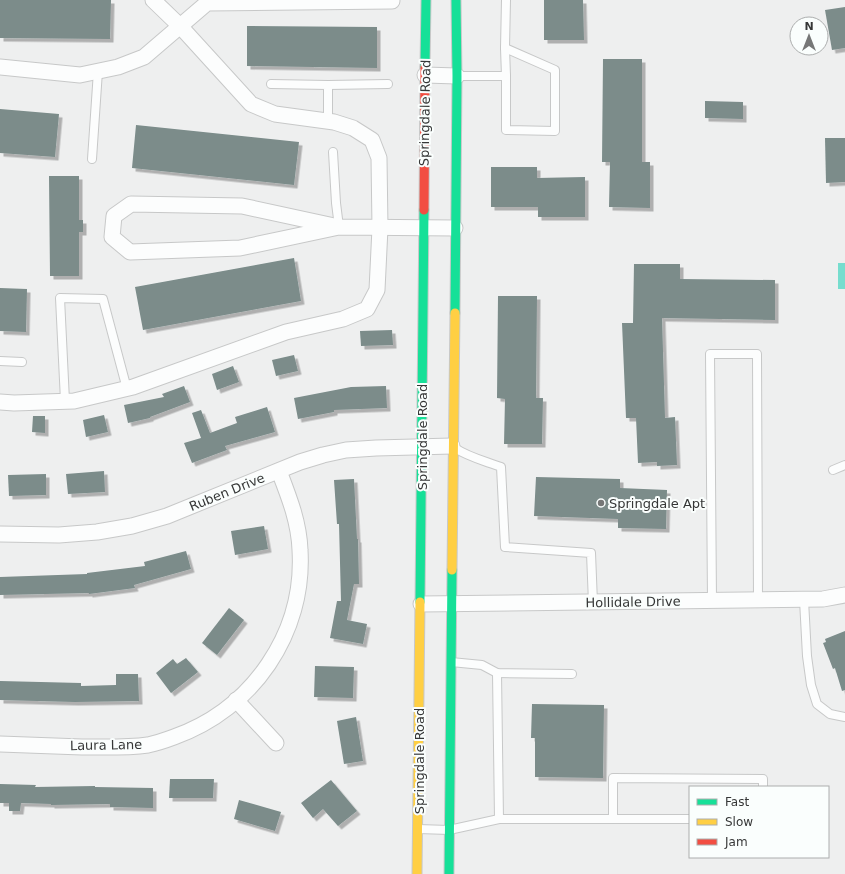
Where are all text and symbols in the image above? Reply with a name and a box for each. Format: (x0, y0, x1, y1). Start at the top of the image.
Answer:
north arrow (789, 16, 829, 56)
text: N (804, 20, 814, 33)
street label: Springdale Road (417, 60, 433, 166)
street label: Springdale Road (415, 384, 430, 490)
street label: Ruben Drive (187, 470, 267, 514)
place label: Springdale Apt (609, 496, 705, 511)
marker: Springdale Apt (596, 498, 606, 508)
street label: Hollidale Drive (585, 594, 681, 610)
street label: Springdale Road (412, 708, 427, 814)
street label: Laura Lane (70, 737, 142, 753)
legend (689, 786, 829, 858)
text: Fast (725, 795, 749, 809)
text: Slow (725, 815, 753, 829)
text: Jam (724, 835, 748, 849)

